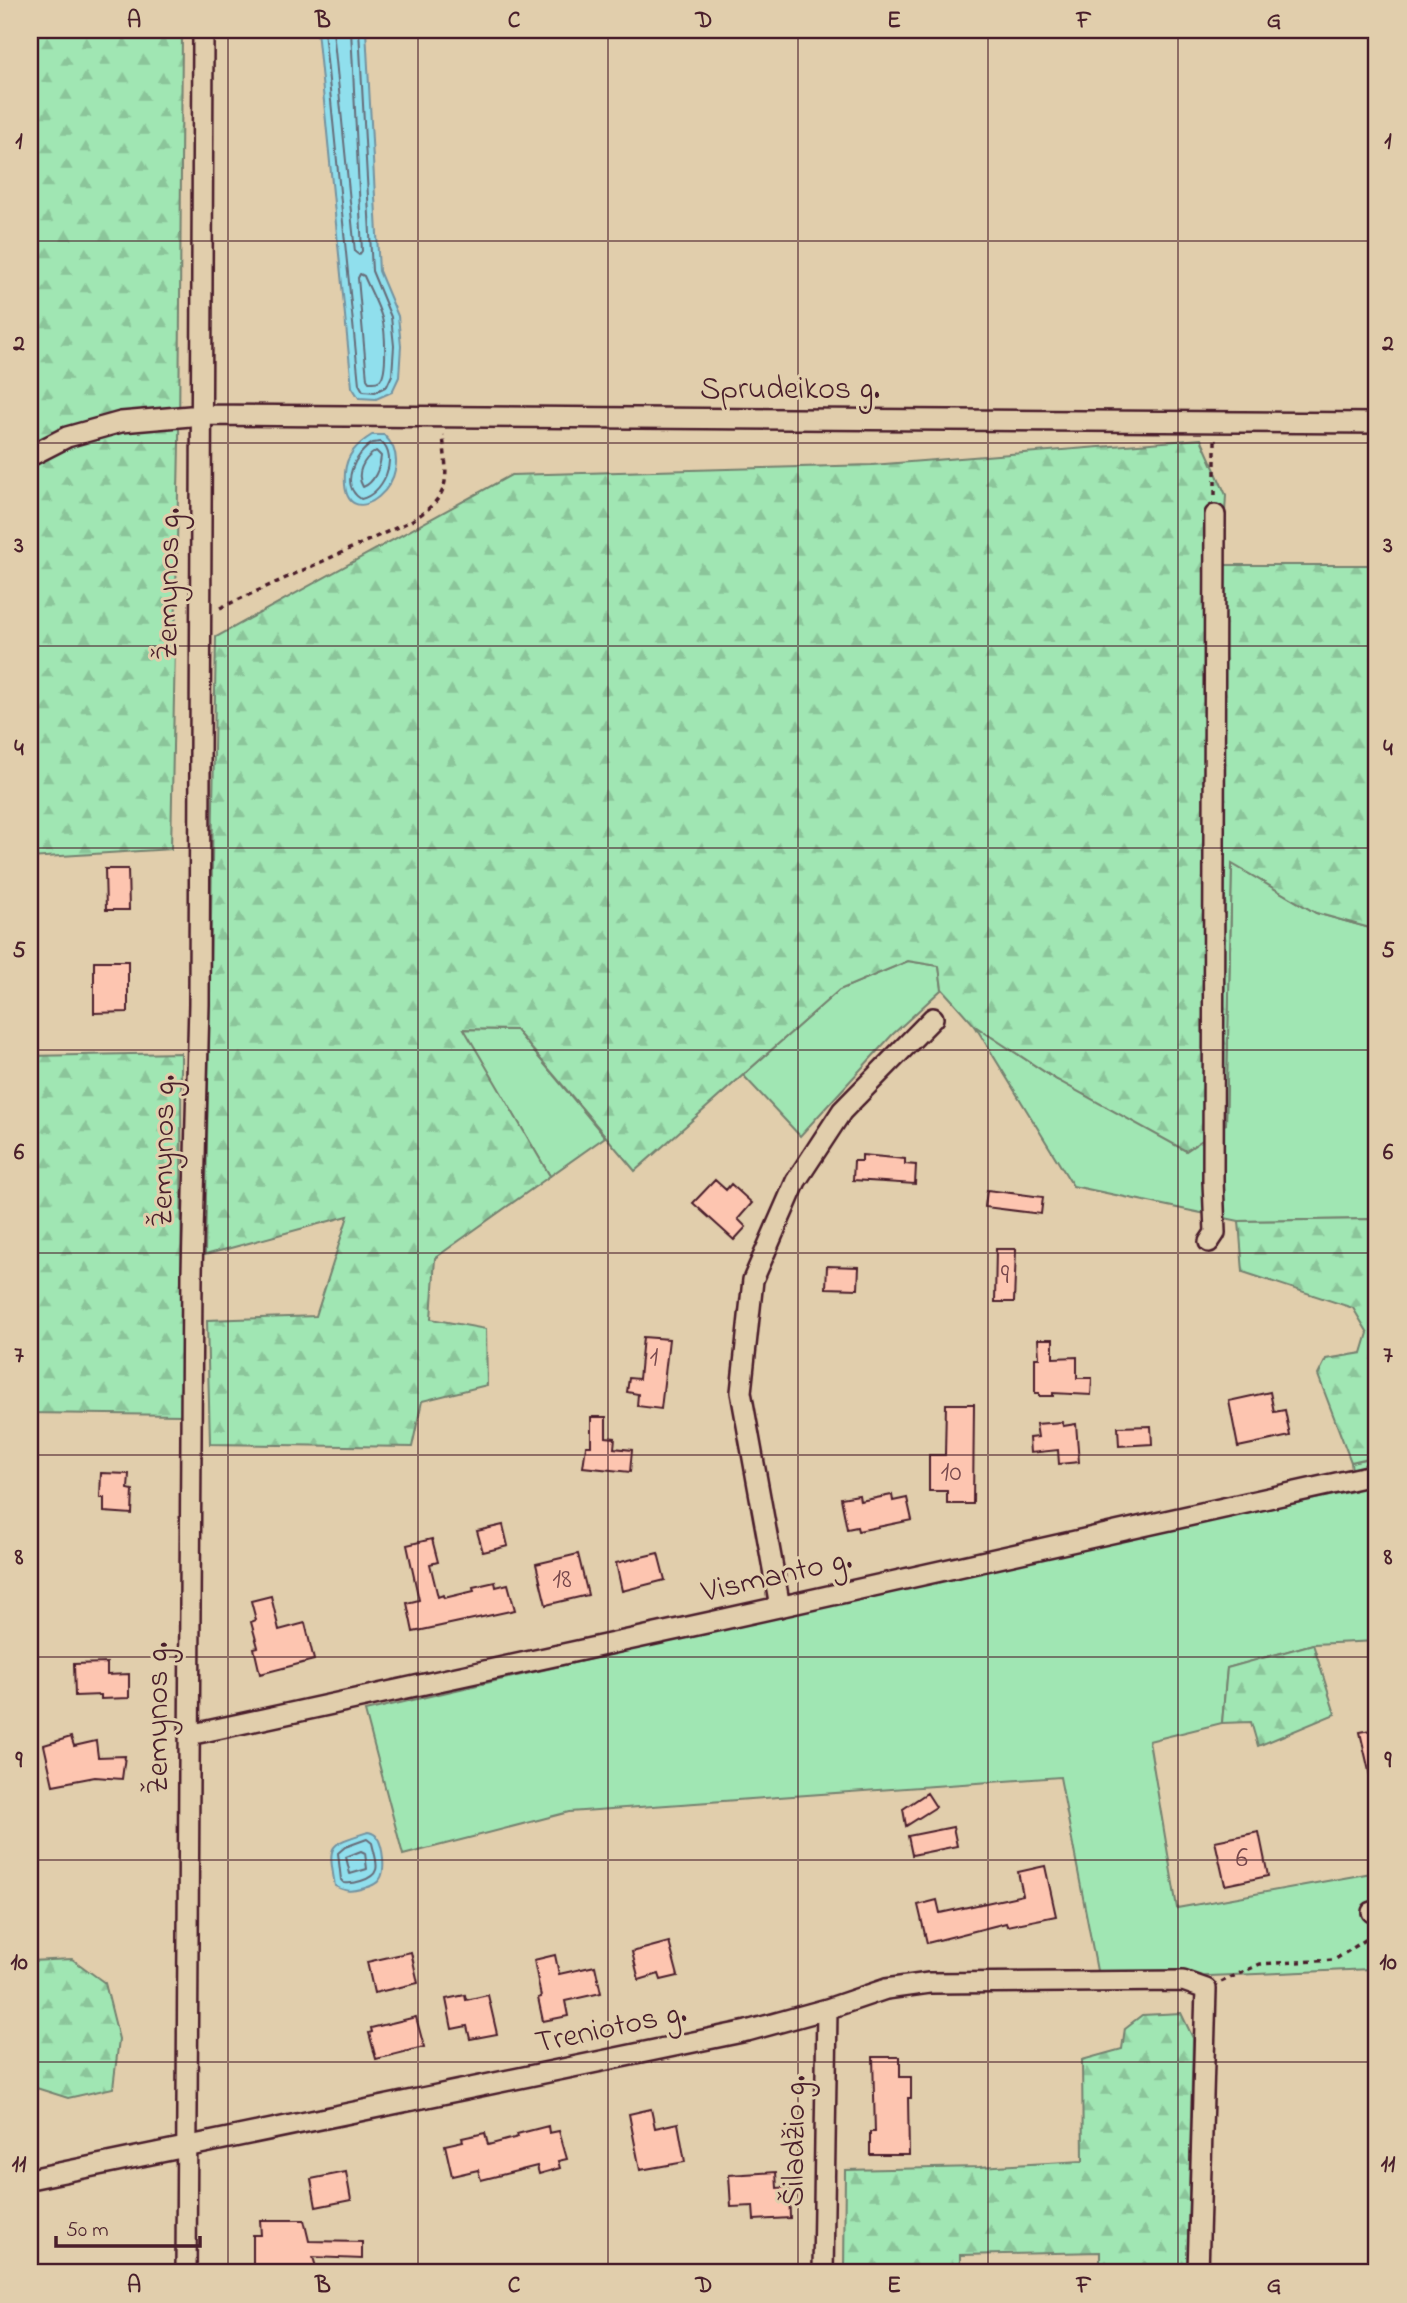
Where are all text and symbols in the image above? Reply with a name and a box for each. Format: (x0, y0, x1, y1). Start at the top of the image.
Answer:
text: A (127, 5, 141, 38)
text: B (314, 5, 331, 38)
text: C (508, 5, 521, 38)
text: D (695, 5, 712, 38)
text: E (887, 5, 901, 38)
text: F (1076, 5, 1092, 38)
text: G (1267, 5, 1281, 38)
text: 1 (15, 126, 23, 159)
text: 1 (1384, 126, 1392, 159)
text: 2 (12, 328, 25, 361)
text: 2 (1381, 328, 1394, 361)
street label: Sprudeikos g. (700, 367, 880, 414)
street label: Žemynos g. (145, 507, 195, 661)
text: 3 (13, 530, 24, 563)
text: 3 (1382, 530, 1393, 563)
text: 4 (14, 733, 24, 766)
text: 4 (1383, 733, 1393, 766)
text: 5 (12, 935, 26, 968)
text: 5 (1381, 935, 1395, 968)
street label: Žemynos g. (140, 1074, 190, 1228)
text: 6 (14, 1137, 25, 1170)
text: 6 (1383, 1137, 1394, 1170)
house number: 9 (1001, 1256, 1010, 1297)
house number: 1 (650, 1338, 659, 1379)
text: 7 (14, 1340, 24, 1373)
text: 7 (1383, 1340, 1393, 1373)
house number: 10 (940, 1453, 962, 1494)
street label: Vismanto g. (696, 1537, 857, 1617)
text: 8 (14, 1542, 24, 1575)
text: 8 (1383, 1542, 1393, 1575)
house number: 18 (552, 1560, 572, 1601)
street label: Žemynos g. (136, 1642, 183, 1794)
text: 9 (15, 1745, 24, 1778)
text: 9 (1384, 1745, 1393, 1778)
house number: 6 (1236, 1839, 1248, 1880)
text: 10 (10, 1947, 28, 1980)
text: 10 (1379, 1947, 1397, 1980)
street label: Treniotos g. (531, 1990, 691, 2068)
street label: Šiladžio g. (771, 2075, 821, 2207)
text: 11 (12, 2149, 27, 2182)
text: 11 (1381, 2149, 1396, 2182)
scale bar (56, 2205, 200, 2249)
text: 50 m (66, 2216, 109, 2246)
text: A (127, 2270, 141, 2303)
text: B (314, 2270, 331, 2303)
text: C (508, 2270, 521, 2303)
text: D (695, 2270, 712, 2303)
text: E (887, 2270, 901, 2303)
text: F (1076, 2270, 1092, 2303)
text: G (1267, 2270, 1281, 2303)

